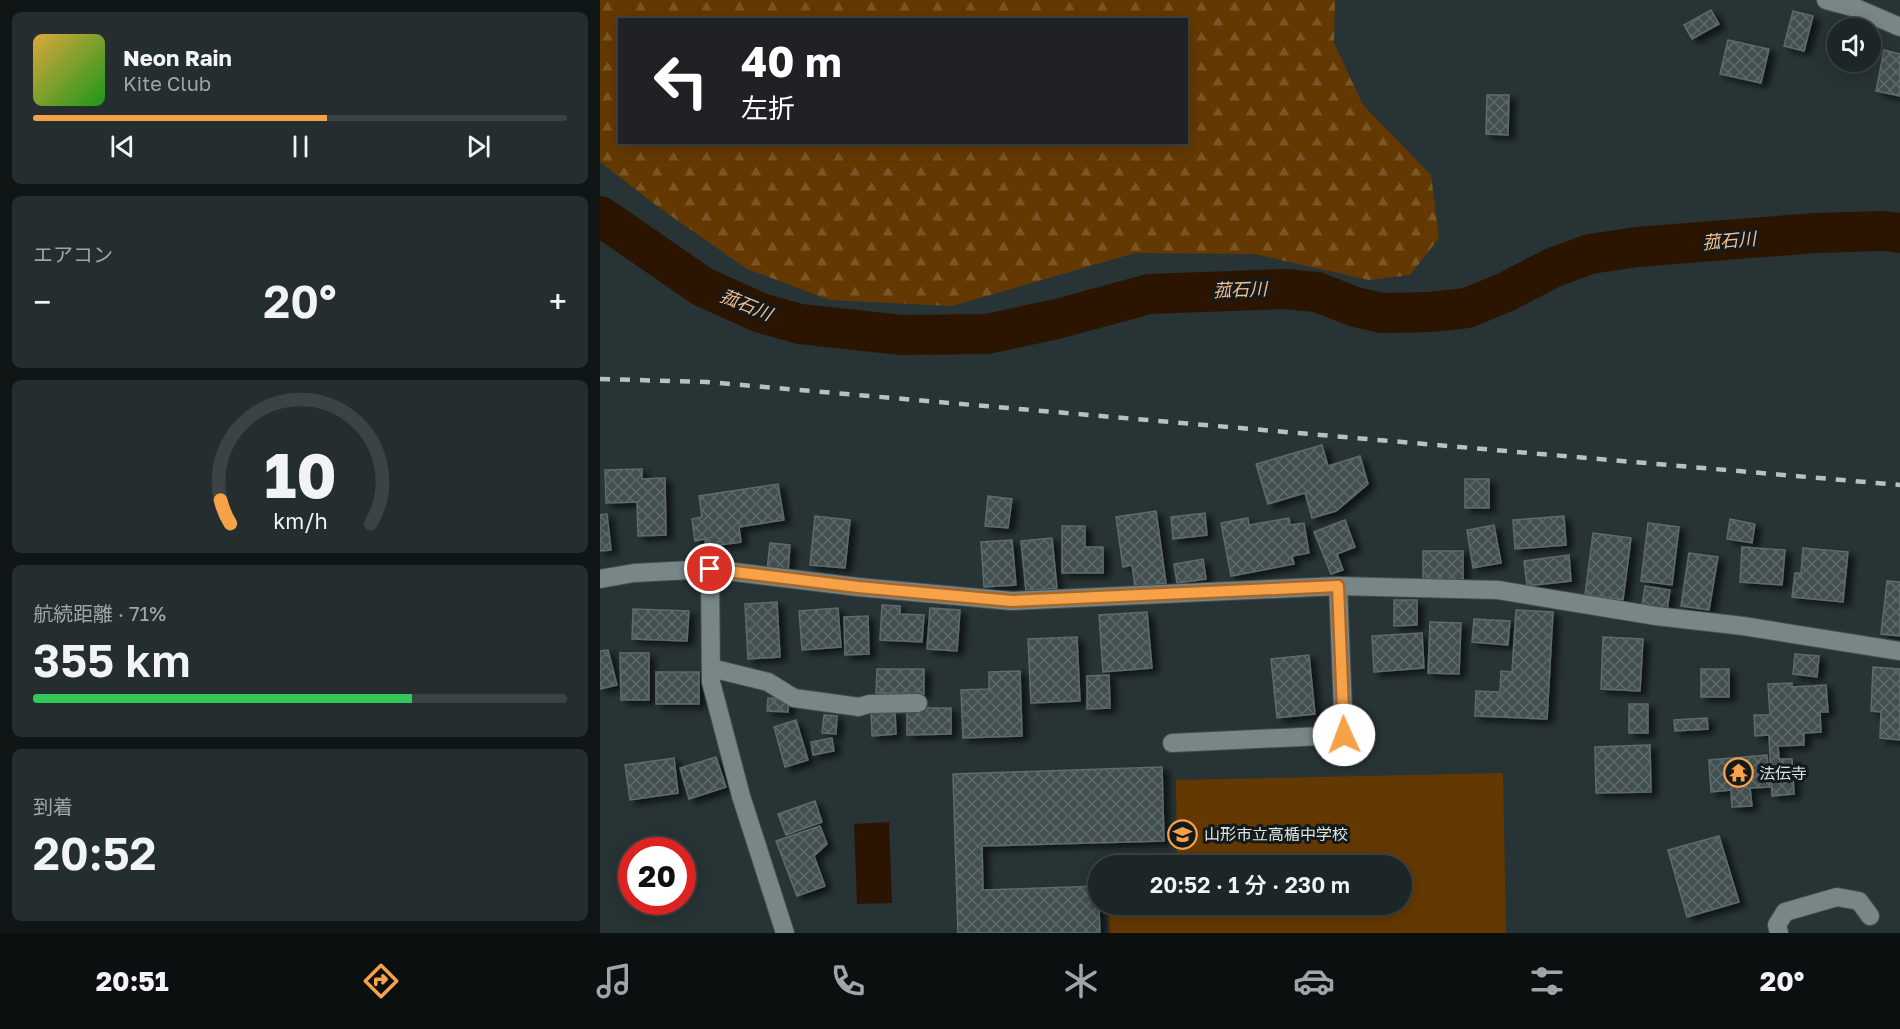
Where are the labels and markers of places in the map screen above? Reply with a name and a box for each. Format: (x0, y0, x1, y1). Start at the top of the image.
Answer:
pin (684, 543, 735, 594)
temple icon: 法伝寺 (1722, 757, 1754, 789)
place label: 法伝寺 (1759, 763, 1807, 783)
school or university icon: 山形市立高楯中学校 (1167, 818, 1199, 850)
place label: 山形市立高楯中学校 (1204, 824, 1348, 844)

